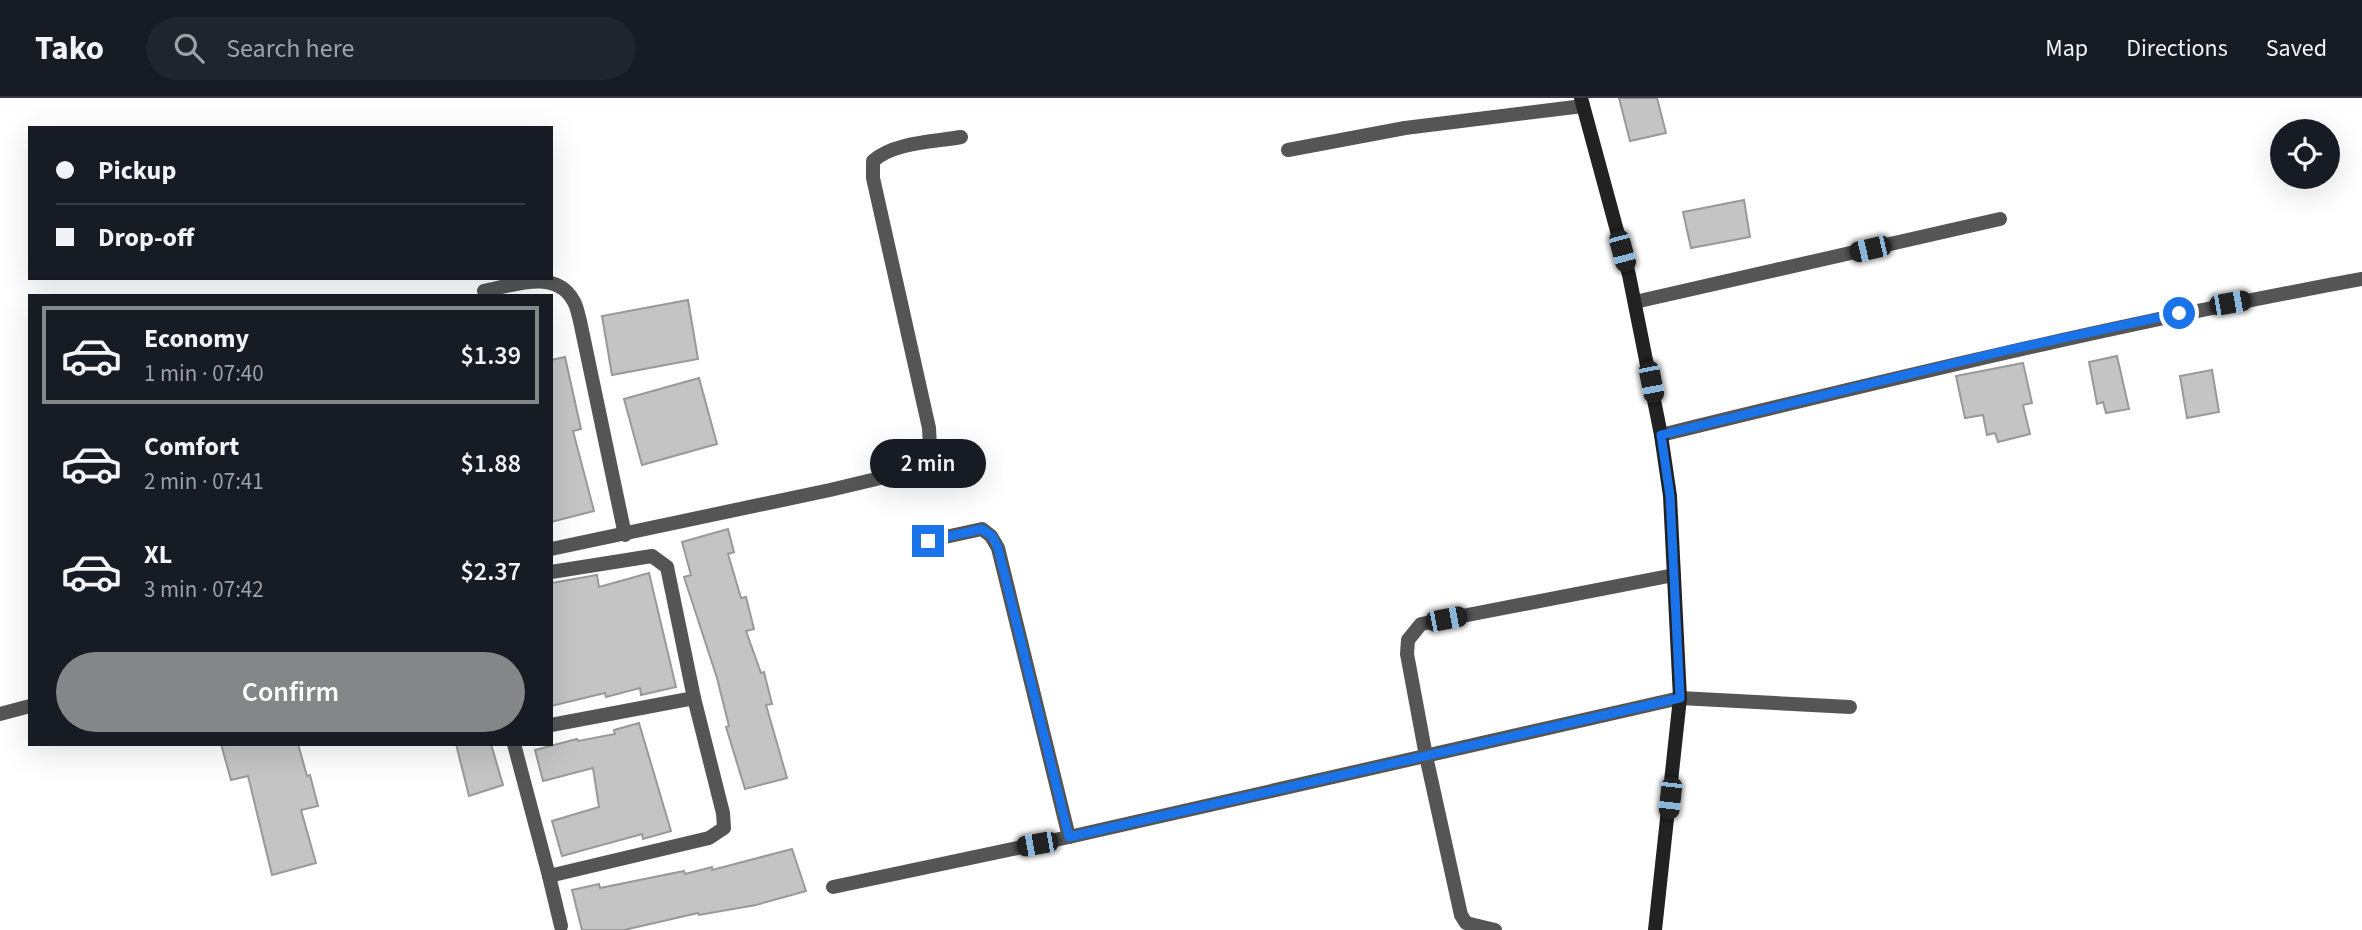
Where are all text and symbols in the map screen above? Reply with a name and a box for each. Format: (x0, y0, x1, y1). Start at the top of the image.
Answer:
search box (146, 17, 636, 80)
text: Tako (35, 25, 104, 72)
icon: search (170, 29, 208, 67)
text: Search here (226, 30, 354, 67)
text: Map (2045, 31, 2088, 66)
text: Directions (2126, 31, 2228, 66)
text: Saved (2266, 31, 2327, 66)
map controls (2270, 119, 2340, 189)
button: locate (2270, 119, 2340, 189)
text: Pickup (98, 152, 176, 189)
text: Drop-off (98, 219, 194, 256)
car (1607, 228, 1638, 274)
car (1848, 234, 1893, 264)
car (2208, 289, 2253, 317)
route start (2163, 297, 2195, 329)
text: Economy (144, 320, 249, 357)
icon: car (60, 324, 123, 387)
text: $1.39 (460, 337, 521, 374)
text: 1 min · 07:40 (144, 357, 264, 390)
car (1637, 359, 1666, 405)
text: Comfort (144, 428, 239, 465)
icon: car (60, 432, 123, 495)
callout: 2 min (870, 440, 986, 488)
text: $1.88 (460, 445, 521, 482)
text: 2 min (901, 447, 955, 480)
text: 2 min · 07:41 (144, 465, 264, 498)
route end (912, 525, 944, 557)
text: XL (144, 536, 172, 573)
icon: car (60, 540, 123, 603)
text: $2.37 (460, 553, 521, 590)
text: 3 min · 07:42 (144, 573, 264, 606)
car (1424, 605, 1469, 633)
button: Confirm (56, 652, 525, 732)
car (1658, 776, 1683, 820)
car (1015, 830, 1060, 858)

